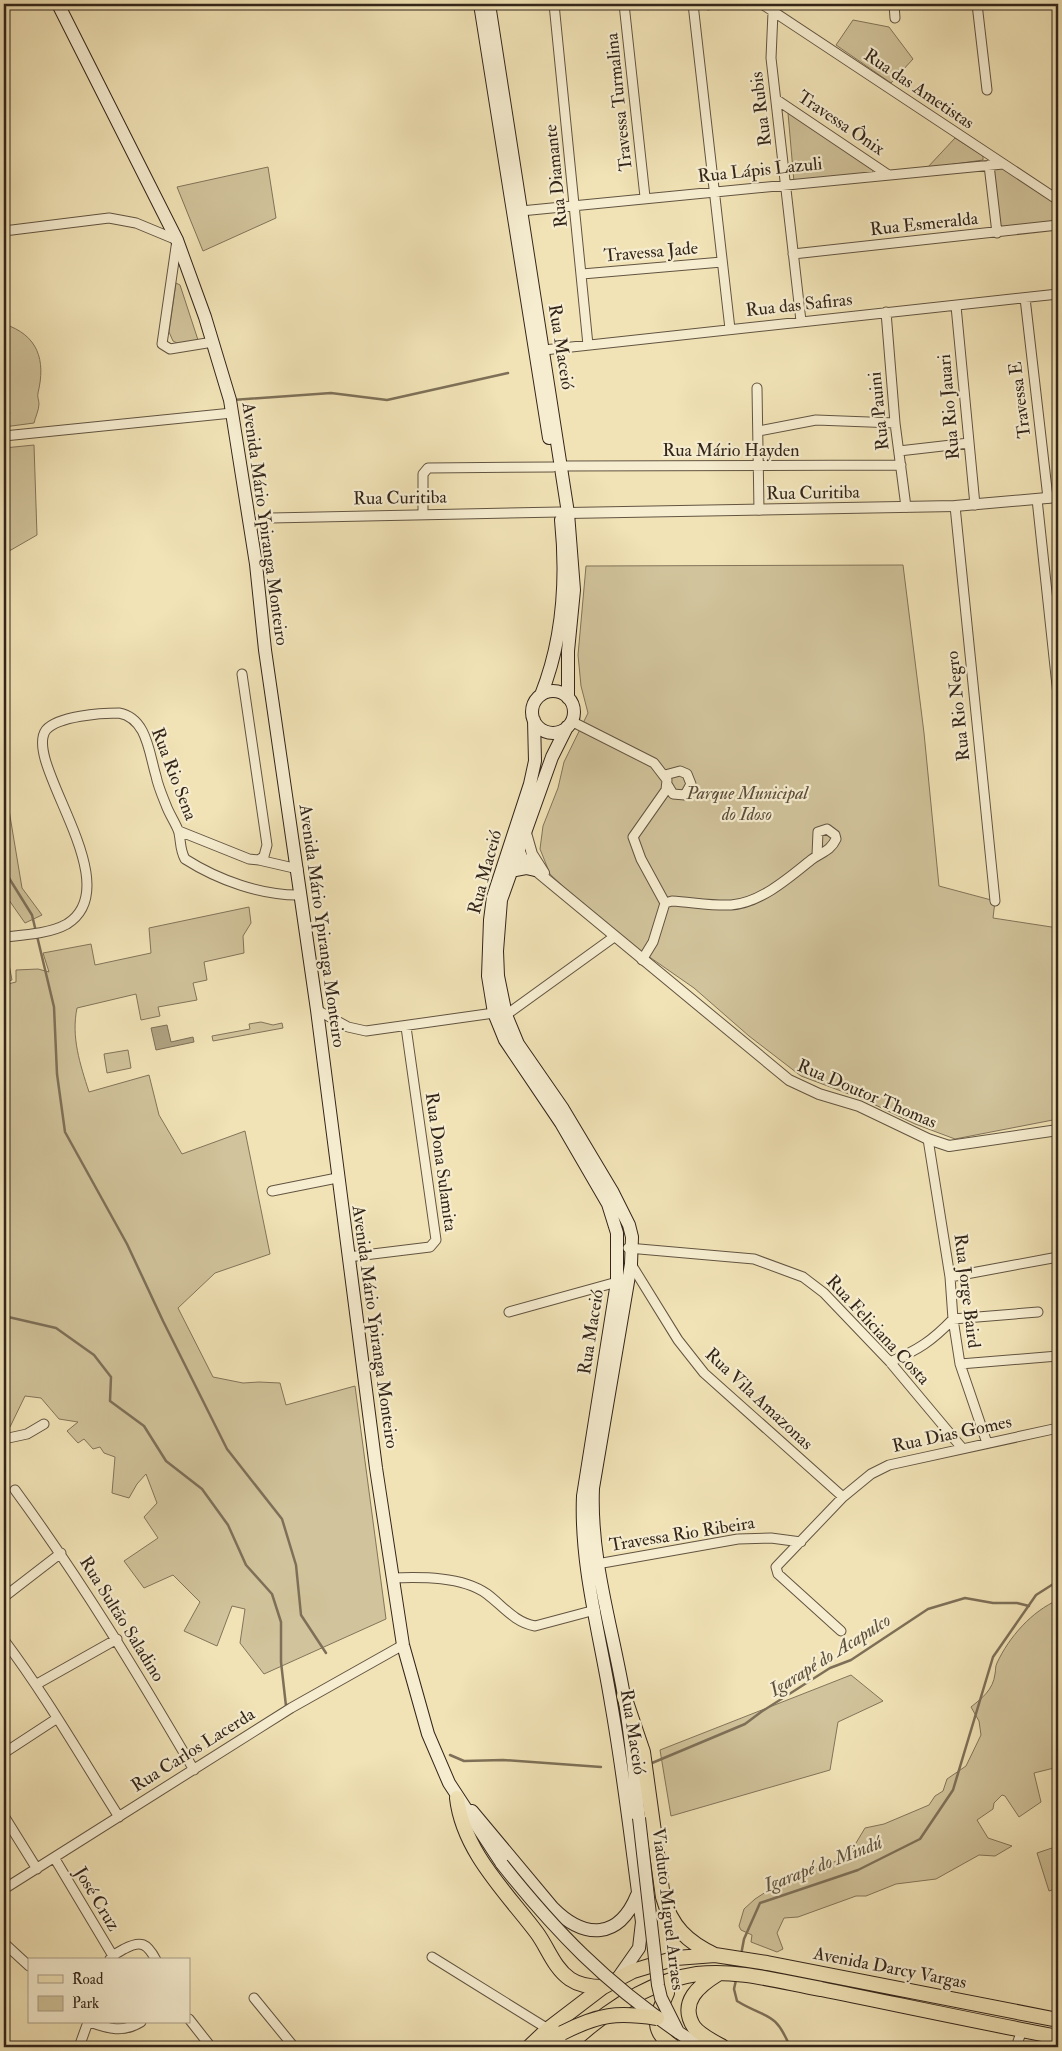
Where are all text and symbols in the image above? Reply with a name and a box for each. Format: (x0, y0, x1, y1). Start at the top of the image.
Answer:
street label: Travessa Turmalina (600, 31, 638, 172)
street label: Rua das Ametistas (859, 44, 979, 134)
street label: Rua Rubis (745, 70, 777, 148)
street label: Travessa Ônix (793, 85, 889, 161)
street label: Rua Diamante (539, 123, 573, 229)
street label: Rua Lápis Lazuli (696, 152, 824, 188)
street label: Rua Esmeralda (869, 207, 980, 241)
street label: Travessa Jade (603, 236, 700, 268)
street label: Rua das Safiras (745, 288, 853, 322)
street label: Rua Maceió (543, 303, 579, 392)
street label: Rua Rio Jauari (933, 353, 965, 461)
street label: Travessa E (1004, 360, 1036, 440)
street label: Rua Pauini (863, 370, 895, 451)
street label: Avenida Mário Ypiranga Monteiro (236, 400, 294, 647)
street label: Rua Mário Hayden (662, 439, 800, 462)
street label: Rua Curitiba (766, 481, 861, 505)
street label: Rua Curitiba (353, 486, 448, 510)
street label: Rua Rio Negro (941, 649, 975, 762)
street label: Rua Rio Sena (146, 724, 202, 824)
park label: Parque Municipal do Idoso (685, 782, 810, 826)
street label: Avenida Mário Ypiranga Monteiro (293, 802, 351, 1049)
street label: Rua Maceió (463, 827, 507, 917)
street label: Rua Doutor Thomas (794, 1054, 940, 1134)
street label: Rua Dona Sulamita (420, 1091, 462, 1234)
street label: Avenida Mário Ypiranga Monteiro (346, 1203, 404, 1450)
street label: Rua Jorge Baird (949, 1232, 985, 1350)
street label: Rua Feliciana Costa (821, 1270, 935, 1390)
street label: Rua Maceió (573, 1287, 609, 1376)
street label: Rua Vila Amazonas (700, 1343, 818, 1455)
street label: Rua Dias Gomes (890, 1410, 1014, 1458)
street label: Travessa Rio Ribeira (608, 1511, 757, 1557)
street label: Rua Sultão Saladino (74, 1552, 170, 1686)
water label: Igarapé do Acapulco (764, 1608, 895, 1702)
street label: Rua Maceió (615, 1688, 651, 1777)
street label: Rua Carlos Lacerda (127, 1702, 260, 1797)
street label: Viaduto Miguel Arraes (647, 1826, 689, 1992)
water label: Igarapé do Mindú (759, 1830, 887, 1898)
street label: José Cruz (68, 1862, 125, 1936)
street label: Avenida Darcy Vargas (811, 1942, 969, 1994)
legend (28, 1958, 190, 2024)
text: Road (72, 1970, 104, 1989)
text: Park (72, 1994, 99, 2013)

